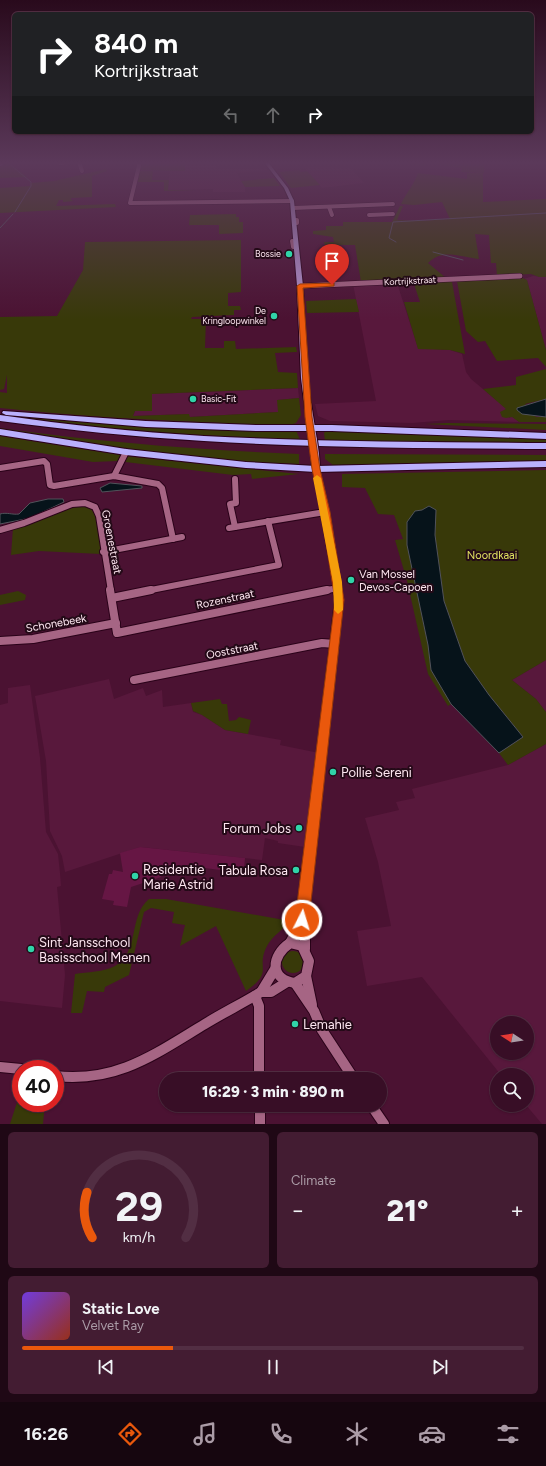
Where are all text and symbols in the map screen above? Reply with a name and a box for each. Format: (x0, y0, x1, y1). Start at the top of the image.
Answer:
text: 840 m (94, 26, 178, 60)
icon: right (28, 28, 80, 80)
text: Kortrijkstraat (94, 60, 198, 82)
icon: left (220, 104, 242, 126)
icon: ahead (262, 104, 284, 126)
icon: right (304, 104, 326, 126)
pin (315, 244, 349, 285)
place label: Bossie (255, 248, 281, 259)
marker: Bossie (284, 249, 294, 259)
icon: arrive (321, 250, 343, 272)
street label: Kortrijkstraat (384, 274, 437, 287)
place label: De Kringloopwinkel (202, 305, 266, 326)
marker: De Kringloopwinkel (269, 311, 279, 321)
place label: Basic-Fit (201, 393, 237, 404)
marker: Basic-Fit (188, 394, 198, 404)
street label: Groenestraat (99, 509, 124, 575)
park label: Noordkaai (467, 549, 517, 562)
place label: Van Mossel Devos-Capoen (359, 568, 433, 594)
marker: Van Mossel Devos-Capoen (346, 575, 356, 585)
street label: Rozenstraat (195, 587, 255, 612)
street label: Schonebeek (25, 612, 88, 635)
street label: Ooststraat (205, 639, 259, 662)
place label: Pollie Sereni (341, 765, 412, 780)
marker: Pollie Sereni (328, 767, 338, 777)
place label: Forum Jobs (223, 821, 291, 836)
marker: Forum Jobs (294, 823, 304, 833)
place label: Residentie Marie Astrid (143, 862, 213, 892)
place label: Tabula Rosa (219, 863, 288, 878)
marker: Tabula Rosa (291, 865, 301, 875)
marker: Residentie Marie Astrid (130, 871, 140, 881)
position arrow (281, 899, 323, 941)
place label: Sint Jansschool Basisschool Menen (39, 935, 150, 965)
marker: Sint Jansschool Basisschool Menen (26, 944, 36, 954)
north arrow (490, 1016, 534, 1060)
map controls (490, 1016, 534, 1112)
place label: Lemahie (303, 1017, 352, 1032)
marker: Lemahie (290, 1019, 300, 1029)
speed limit sign: 40 (12, 1060, 64, 1112)
button: search (490, 1068, 534, 1112)
text: 16:29 · 3 min · 890 m (202, 1083, 344, 1101)
text: Climate (291, 1173, 336, 1188)
text: 29 (114, 1181, 163, 1231)
text: 21° (387, 1192, 428, 1229)
text: − (291, 1197, 305, 1224)
text: + (510, 1197, 524, 1224)
text: km/h (122, 1228, 155, 1246)
text: Static Love (82, 1300, 160, 1318)
text: Velvet Ray (82, 1318, 144, 1333)
icon: previous (95, 1356, 117, 1378)
icon: pause (262, 1356, 284, 1378)
icon: next (429, 1356, 451, 1378)
icon: directions (116, 1420, 144, 1448)
icon: music (191, 1420, 219, 1448)
icon: phone (267, 1420, 295, 1448)
icon: climate (343, 1420, 371, 1448)
icon: car (418, 1420, 446, 1448)
icon: filters (494, 1420, 522, 1448)
text: 16:26 (24, 1423, 68, 1445)

